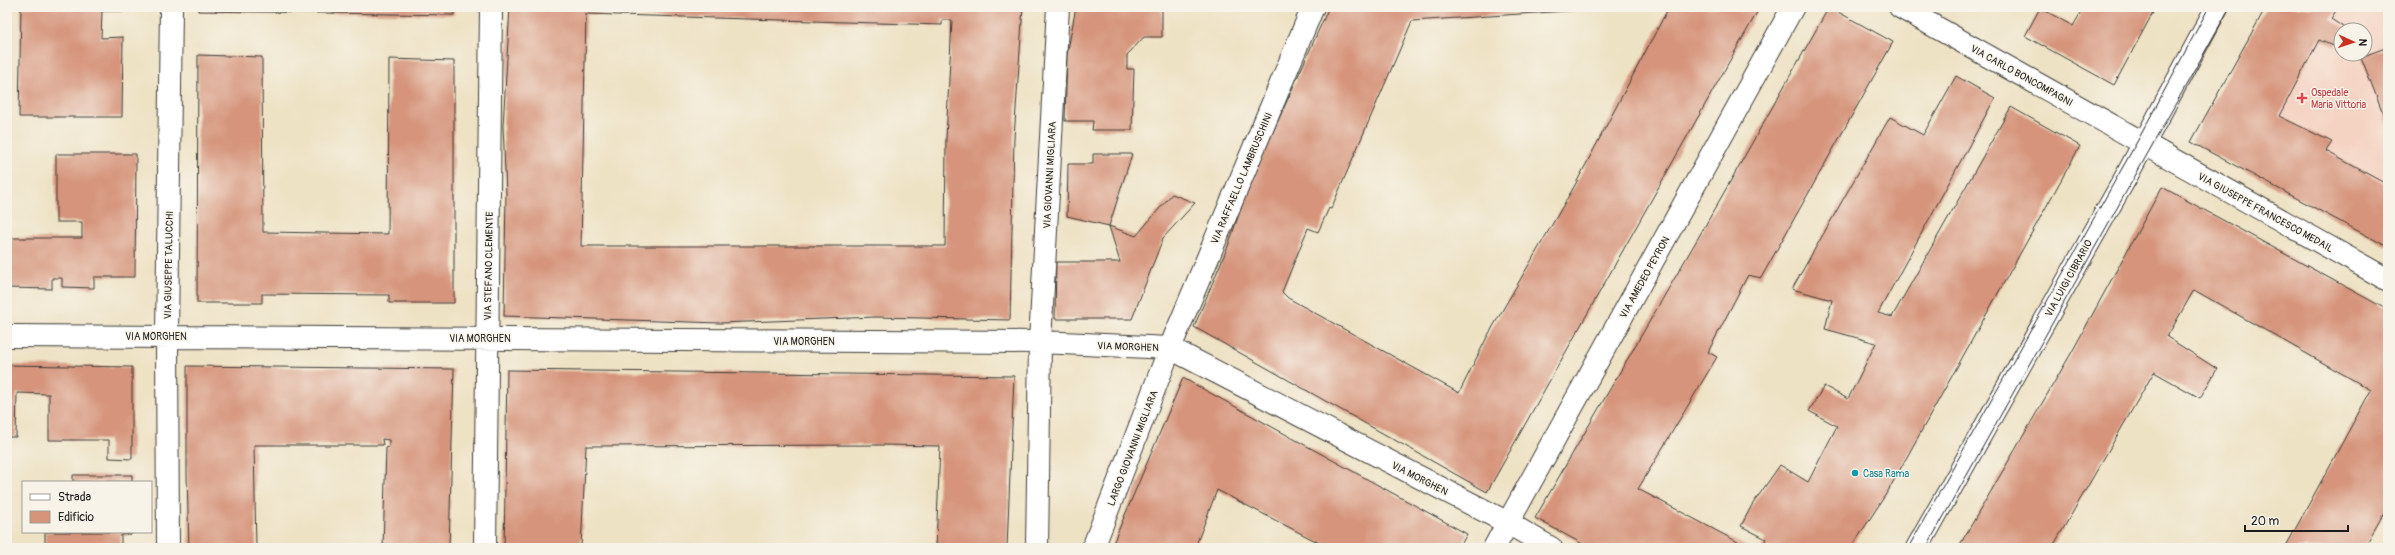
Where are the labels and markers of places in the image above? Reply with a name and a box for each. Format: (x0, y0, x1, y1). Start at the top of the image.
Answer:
place label: Ospedale Maria Vittoria (2311, 87, 2367, 111)
marker: Ospedale Maria Vittoria (2296, 92, 2308, 104)
marker: Casa Rama (1850, 468, 1860, 478)
place label: Casa Rama (1863, 468, 1909, 480)

